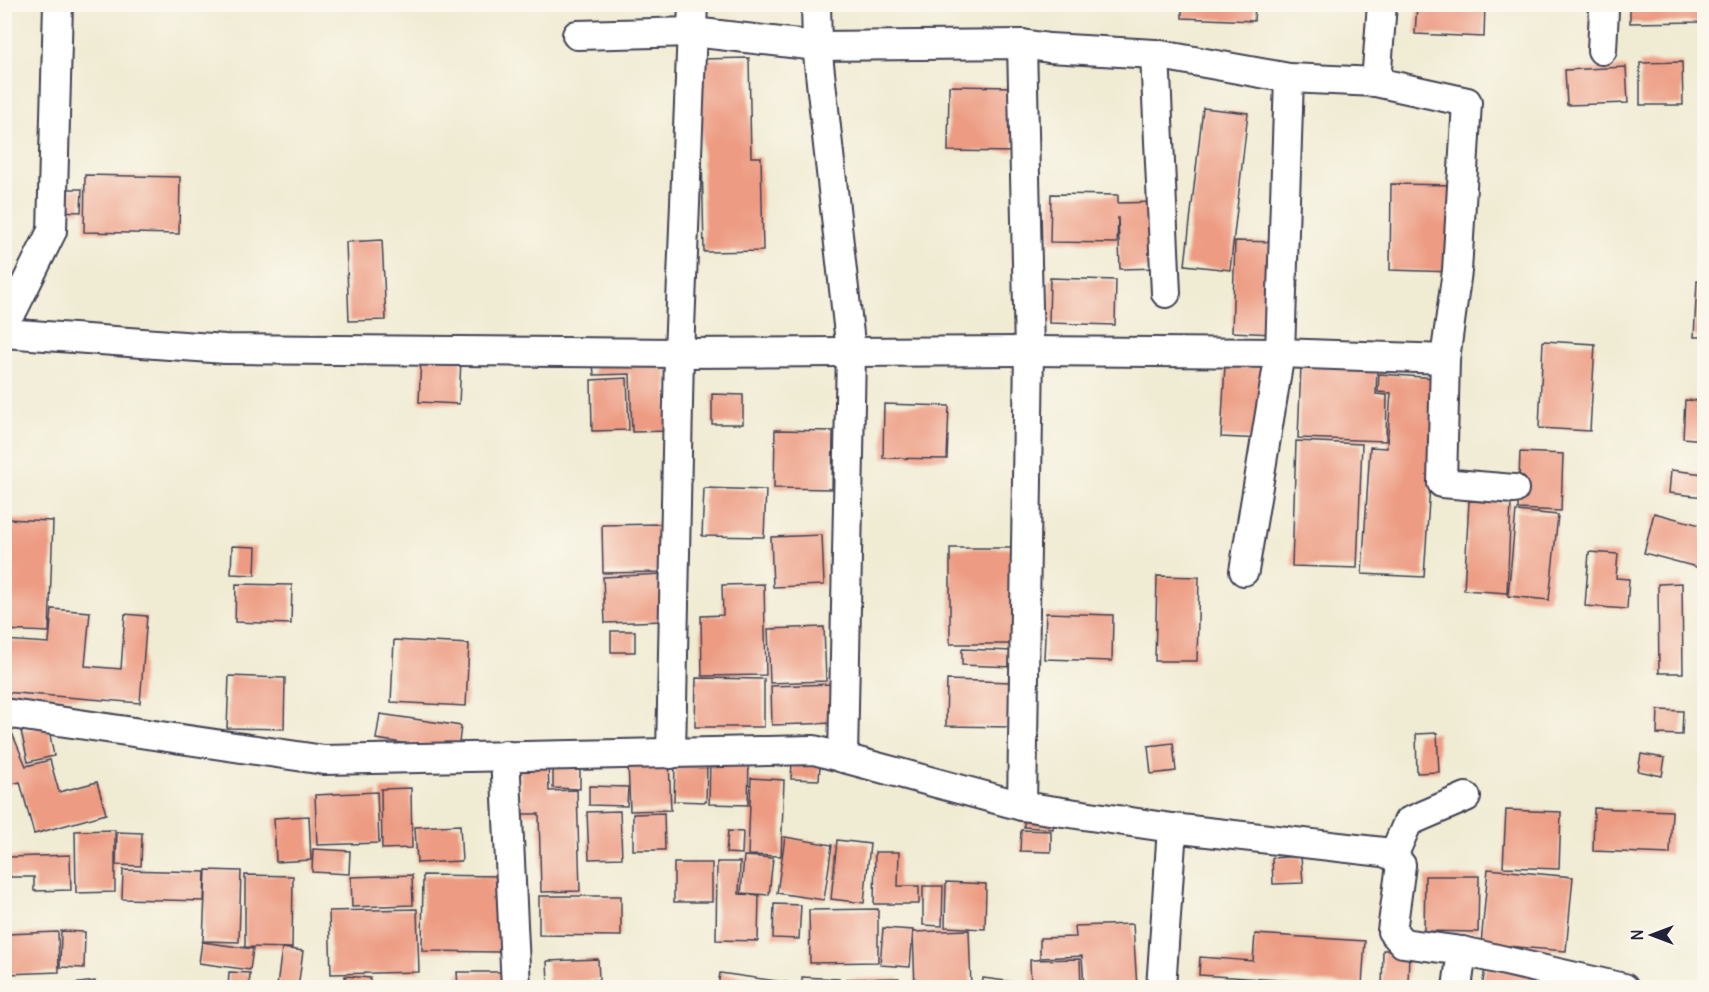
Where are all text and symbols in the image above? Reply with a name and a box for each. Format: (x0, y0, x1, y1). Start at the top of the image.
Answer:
north arrow (1622, 905, 1682, 965)
text: N (1627, 929, 1647, 941)

